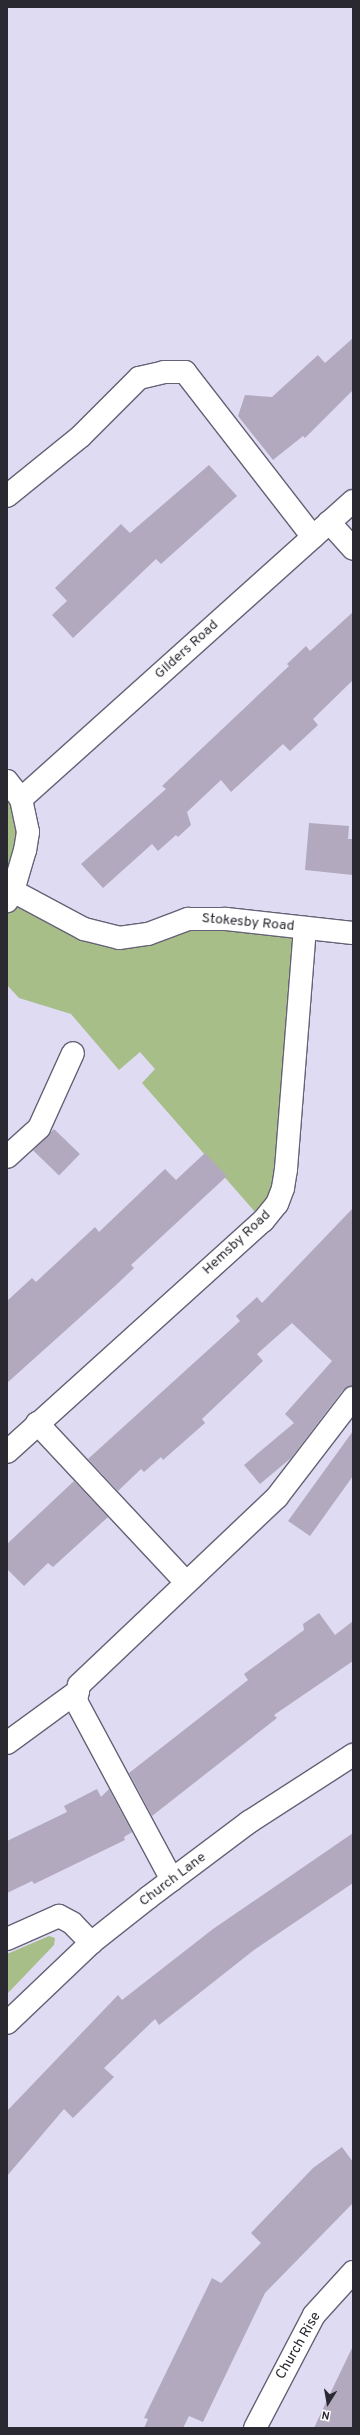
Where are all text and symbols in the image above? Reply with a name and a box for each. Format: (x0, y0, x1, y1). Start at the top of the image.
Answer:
street label: Gilders Road (152, 617, 222, 683)
street label: Stokesby Road (201, 911, 295, 935)
street label: Hemsby Road (200, 1207, 274, 1279)
street label: Church Lane (136, 1849, 210, 1911)
street label: Church Rise (273, 2309, 325, 2383)
north arrow (308, 2383, 348, 2423)
text: N (320, 2407, 331, 2422)

